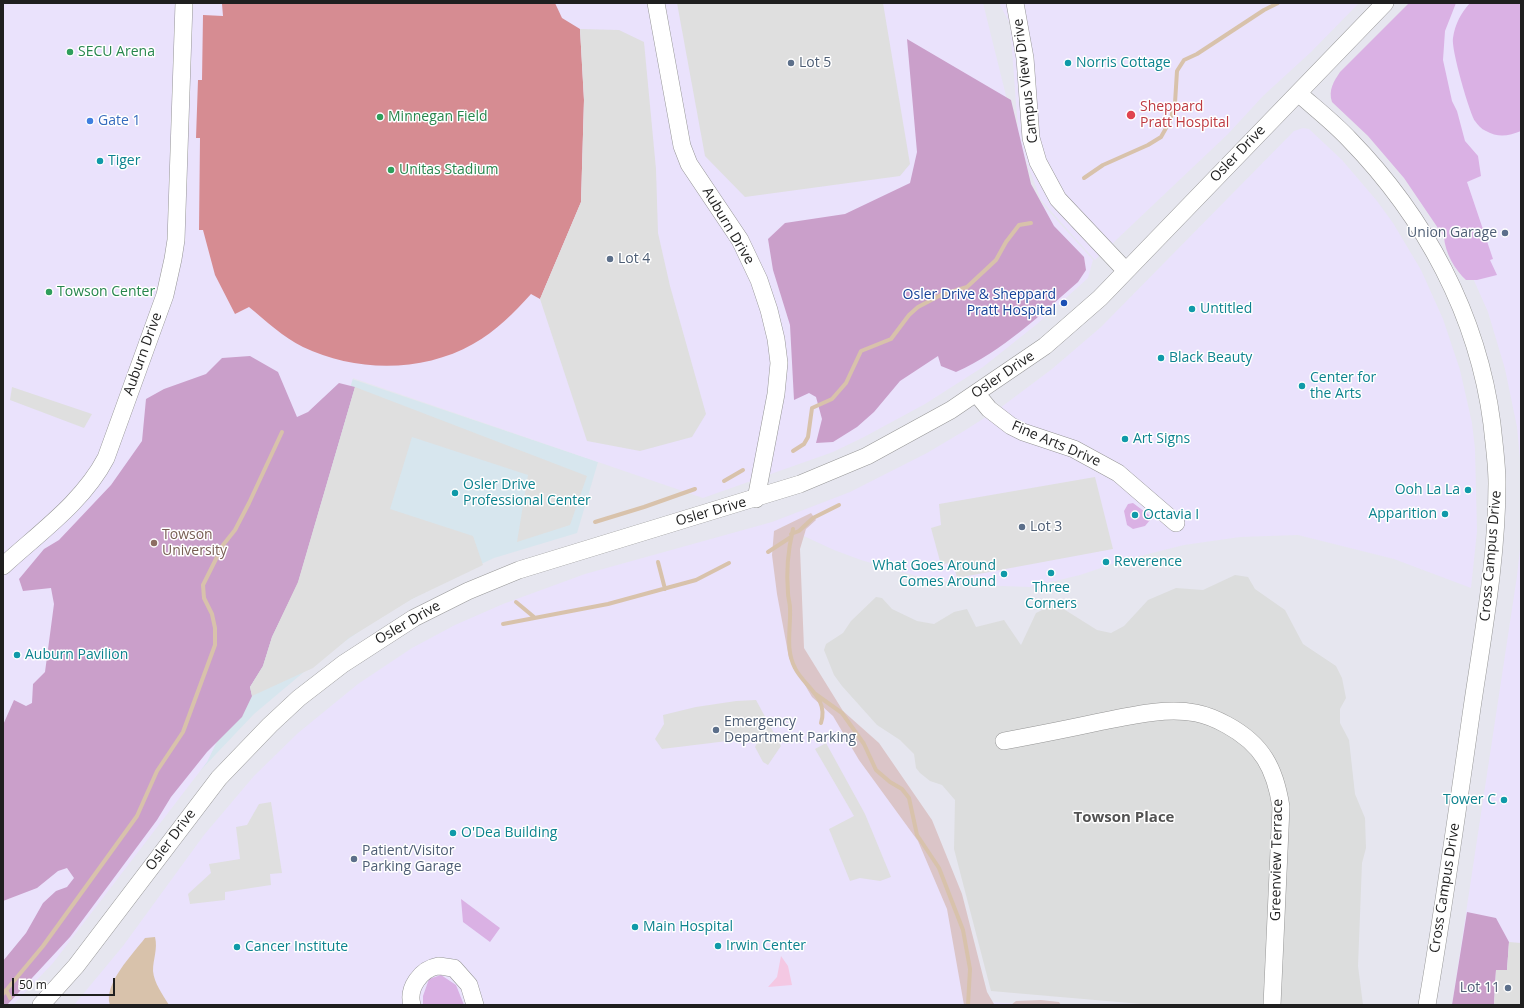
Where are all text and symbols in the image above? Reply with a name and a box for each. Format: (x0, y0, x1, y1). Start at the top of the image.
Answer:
street label: Campus View Drive (1010, 18, 1042, 144)
place label: SECU Arena (78, 44, 155, 60)
marker: SECU Arena (65, 47, 75, 57)
place label: Lot 5 (799, 55, 831, 71)
place label: Norris Cottage (1076, 55, 1171, 71)
marker: Lot 5 (786, 58, 796, 68)
marker: Norris Cottage (1063, 58, 1073, 68)
place label: Sheppard Pratt Hospital (1140, 99, 1229, 132)
place label: Minnegan Field (388, 109, 487, 125)
marker: Sheppard Pratt Hospital (1125, 109, 1137, 121)
marker: Minnegan Field (375, 112, 385, 122)
place label: Gate 1 (98, 113, 140, 129)
marker: Gate 1 (85, 116, 95, 126)
street label: Osler Drive (1207, 122, 1269, 186)
place label: Tiger (108, 153, 140, 169)
marker: Tiger (95, 156, 105, 166)
place label: Unitas Stadium (399, 162, 498, 178)
marker: Unitas Stadium (386, 165, 396, 175)
street label: Auburn Drive (698, 184, 758, 268)
place label: Union Garage (1407, 225, 1497, 241)
marker: Union Garage (1500, 228, 1510, 238)
place label: Lot 4 (618, 251, 650, 267)
marker: Lot 4 (605, 254, 615, 264)
place label: Towson Center (57, 284, 155, 300)
marker: Towson Center (44, 287, 54, 297)
place label: Osler Drive & Sheppard Pratt Hospital (903, 287, 1056, 320)
marker: Osler Drive & Sheppard Pratt Hospital (1059, 298, 1069, 308)
place label: Untitled (1200, 301, 1252, 317)
marker: Untitled (1187, 304, 1197, 314)
street label: Auburn Drive (120, 310, 166, 398)
street label: Osler Drive (968, 348, 1038, 402)
place label: Black Beauty (1169, 350, 1252, 366)
marker: Black Beauty (1156, 353, 1166, 363)
place label: Center for the Arts (1310, 370, 1376, 402)
marker: Center for the Arts (1297, 381, 1307, 391)
street label: Fine Arts Drive (1009, 418, 1103, 470)
place label: Art Signs (1133, 431, 1190, 447)
marker: Art Signs (1120, 434, 1130, 444)
place label: Osler Drive Professional Center (463, 477, 591, 510)
place label: Ooh La La (1395, 482, 1460, 498)
marker: Ooh La La (1463, 485, 1473, 495)
marker: Osler Drive Professional Center (450, 488, 460, 498)
street label: Cross Campus Drive (1477, 490, 1505, 622)
street label: Osler Drive (674, 494, 748, 530)
place label: Apparition (1368, 506, 1437, 522)
place label: Octavia I (1143, 507, 1199, 523)
marker: Apparition (1440, 509, 1450, 519)
marker: Octavia I (1130, 510, 1140, 520)
place label: Lot 3 (1030, 519, 1062, 535)
marker: Lot 3 (1017, 522, 1027, 532)
place label: Towson University (162, 527, 227, 560)
marker: Towson University (149, 538, 159, 548)
place label: Reverence (1114, 554, 1182, 570)
marker: Reverence (1101, 557, 1111, 567)
place label: What Goes Around Comes Around (873, 558, 996, 590)
marker: Three Corners (1046, 568, 1056, 578)
marker: What Goes Around Comes Around (999, 569, 1009, 579)
place label: Three Corners (1025, 580, 1077, 612)
street label: Osler Drive (372, 598, 444, 648)
place label: Auburn Pavilion (25, 647, 128, 663)
marker: Auburn Pavilion (12, 650, 22, 660)
place label: Emergency Department Parking (724, 714, 856, 746)
marker: Emergency Department Parking (711, 725, 721, 735)
place label: Tower C (1443, 792, 1496, 808)
marker: Tower C (1499, 795, 1509, 805)
street label: Greenview Terrace (1268, 799, 1286, 921)
street label: Osler Drive (142, 806, 200, 874)
district label: Towson Place (1074, 809, 1174, 827)
street label: Cross Campus Drive (1426, 822, 1464, 954)
place label: O'Dea Building (461, 825, 557, 841)
marker: O'Dea Building (448, 828, 458, 838)
place label: Patient/Visitor Parking Garage (362, 843, 462, 876)
marker: Patient/Visitor Parking Garage (349, 854, 359, 864)
place label: Main Hospital (643, 919, 733, 935)
marker: Main Hospital (630, 922, 640, 932)
place label: Irwin Center (726, 938, 806, 954)
place label: Cancer Institute (245, 939, 348, 955)
marker: Irwin Center (713, 941, 723, 951)
marker: Cancer Institute (232, 942, 242, 952)
scale bar (14, 970, 117, 996)
text: 50 m (19, 976, 47, 993)
place label: Lot 11 (1460, 980, 1500, 996)
marker: Lot 11 (1503, 983, 1513, 993)

